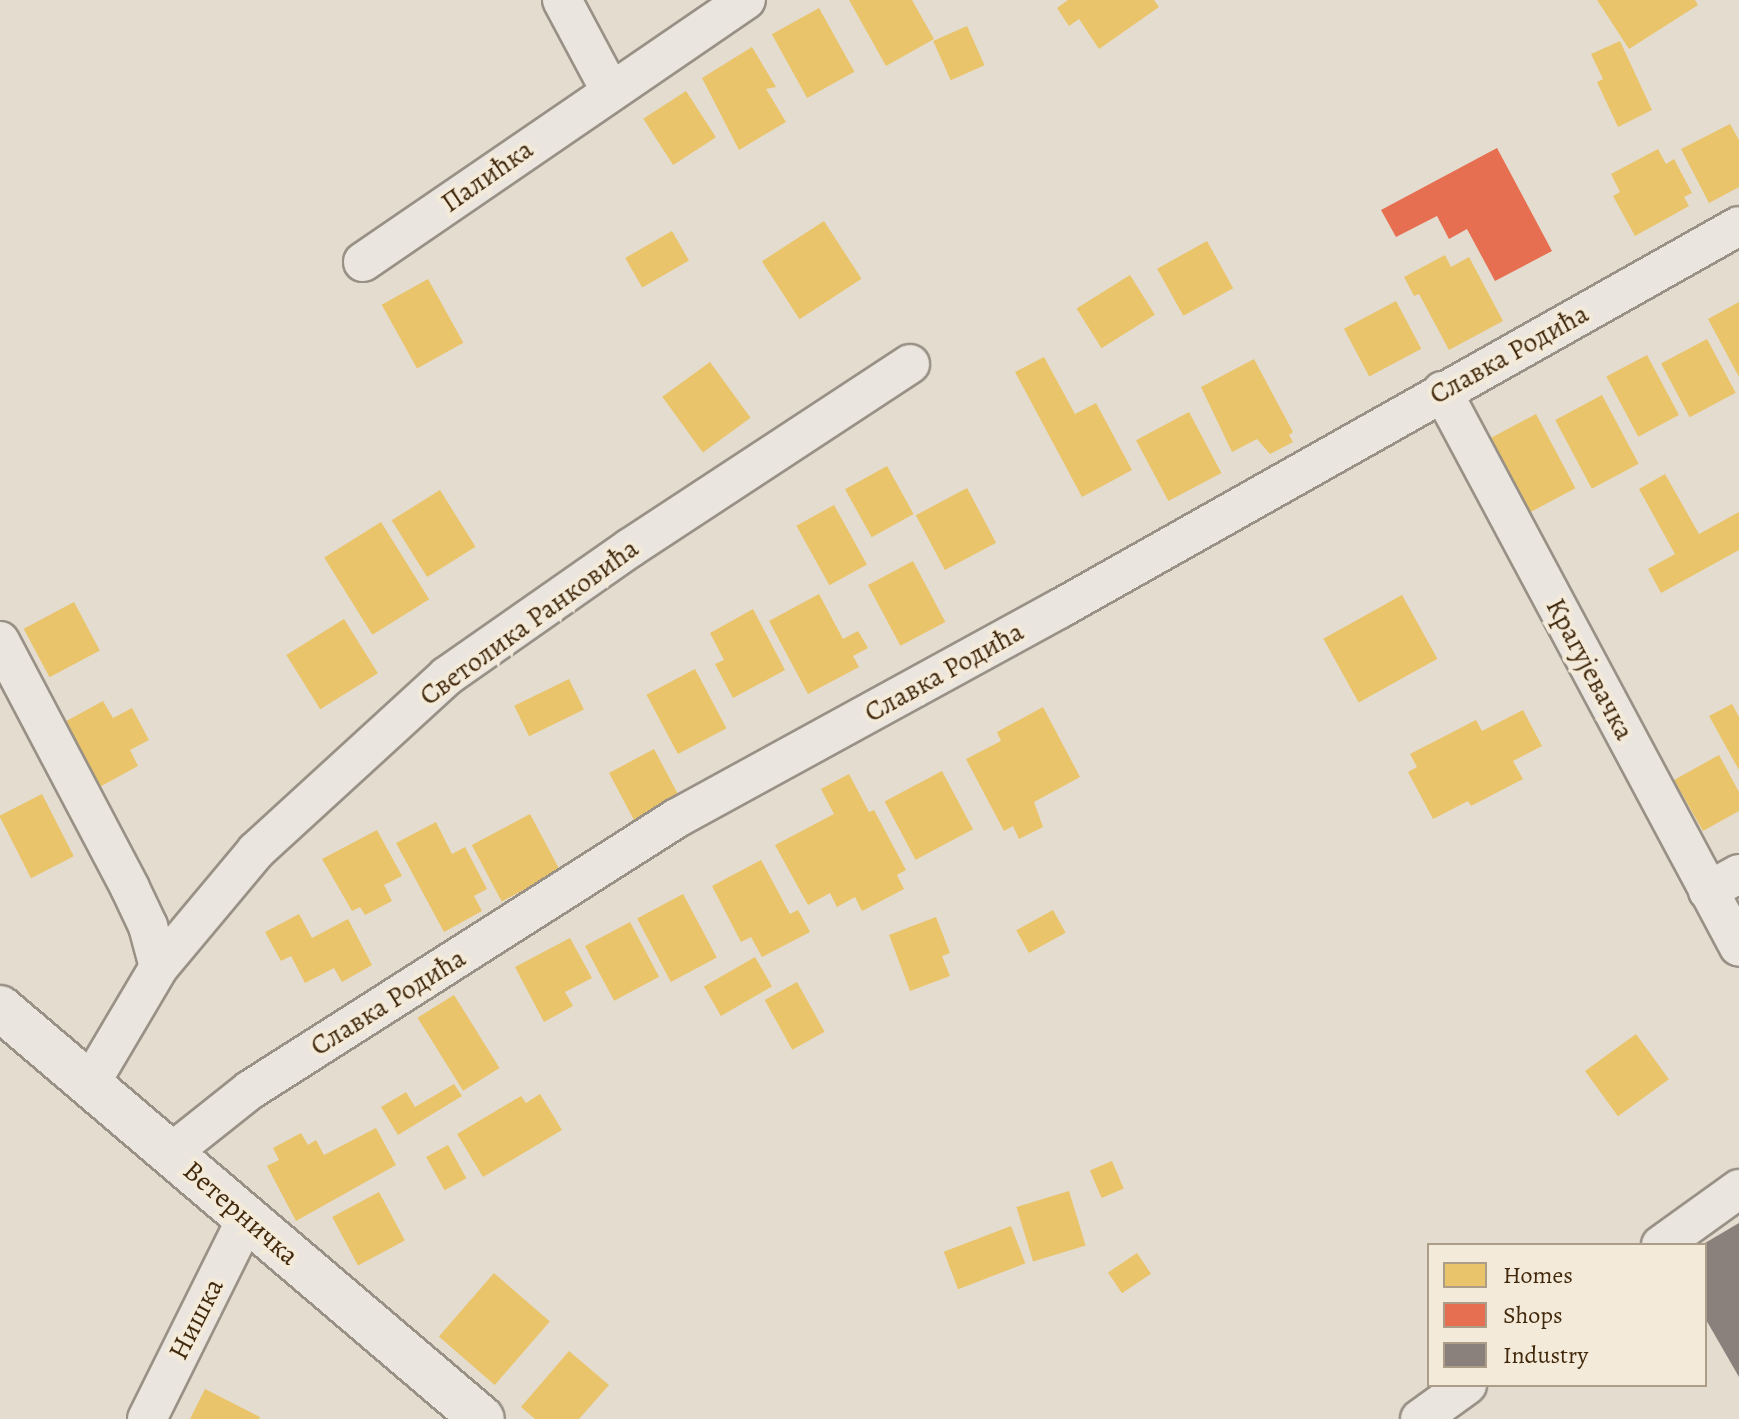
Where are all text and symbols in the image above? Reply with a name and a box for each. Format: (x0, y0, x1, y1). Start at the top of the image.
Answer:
street label: Палићка (435, 132, 539, 220)
street label: Славка Родића (1424, 297, 1594, 411)
street label: Светолика Ранковића (413, 531, 645, 713)
street label: Крагујевачка (1539, 592, 1641, 746)
street label: Славка Родића (859, 615, 1029, 729)
street label: Славка Родића (304, 941, 472, 1063)
street label: Ветерничка (176, 1154, 306, 1272)
legend (1427, 1243, 1707, 1387)
text: Homes (1503, 1259, 1573, 1291)
street label: Нишка (161, 1273, 231, 1365)
text: Shops (1503, 1299, 1563, 1331)
text: Industry (1503, 1339, 1588, 1371)

